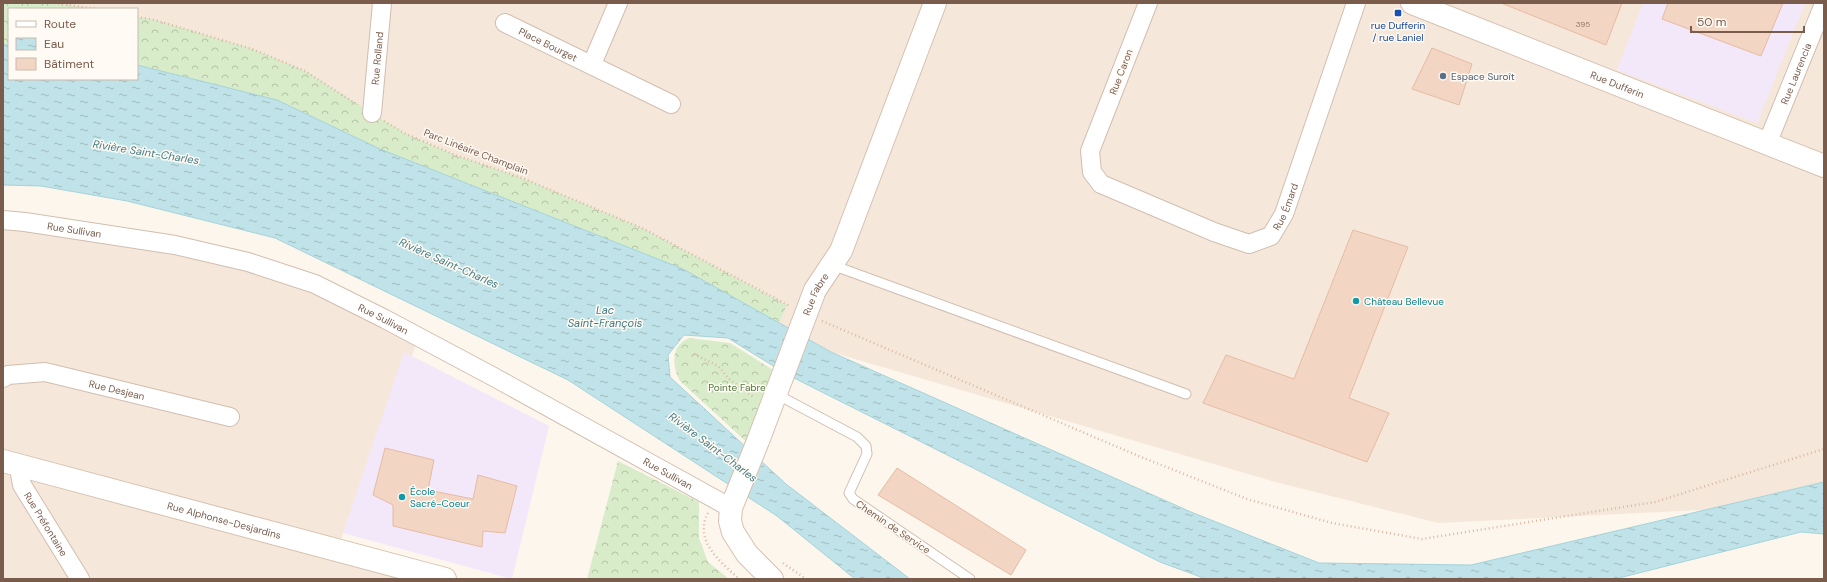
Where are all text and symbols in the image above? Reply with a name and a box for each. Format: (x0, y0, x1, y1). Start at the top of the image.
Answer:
legend (8, 8, 138, 80)
marker: rue Dufferin / rue Laniel (1393, 8, 1403, 18)
scale bar (1691, 8, 1804, 34)
text: 50 m (1697, 14, 1726, 30)
text: Route (44, 16, 76, 32)
place label: rue Dufferin / rue Laniel (1371, 19, 1426, 44)
house number: 395 (1576, 19, 1590, 29)
street label: Place Bourget (517, 24, 580, 64)
street label: Rue Rolland (368, 31, 386, 85)
text: Eau (44, 36, 64, 52)
street label: Rue Laurencia (1777, 41, 1814, 106)
street label: Rue Caron (1106, 47, 1136, 97)
text: Bâtiment (44, 56, 95, 72)
street label: Rue Dufferin (1589, 68, 1647, 101)
place label: Espace Suroît (1451, 70, 1515, 83)
marker: Espace Suroît (1438, 71, 1448, 81)
street label: Parc Linéaire Champlain (422, 126, 530, 178)
water label: Rivière Saint-Charles (92, 137, 201, 167)
street label: Rue Émard (1269, 181, 1301, 233)
street label: Rue Sullivan (46, 219, 103, 240)
water label: Rivière Saint-Charles (397, 235, 501, 291)
street label: Rue Fabre (800, 270, 831, 317)
place label: Château Bellevue (1364, 295, 1444, 308)
marker: Château Bellevue (1351, 296, 1361, 306)
street label: Rue Sullivan (356, 300, 411, 337)
water label: Lac Saint-François (568, 303, 643, 330)
street label: Rue Desjean (88, 376, 146, 403)
park label: Pointe Fabre (708, 381, 766, 394)
water label: Rivière Saint-Charles (666, 409, 760, 485)
street label: Rue Sullivan (641, 454, 695, 492)
place label: École Sacré-Coeur (410, 485, 470, 510)
street label: Rue Préfontaine (21, 489, 71, 559)
marker: École Sacré-Coeur (397, 492, 407, 502)
street label: Chemin de Service (853, 497, 933, 557)
street label: Rue Alphonse-Desjardins (166, 499, 283, 541)

